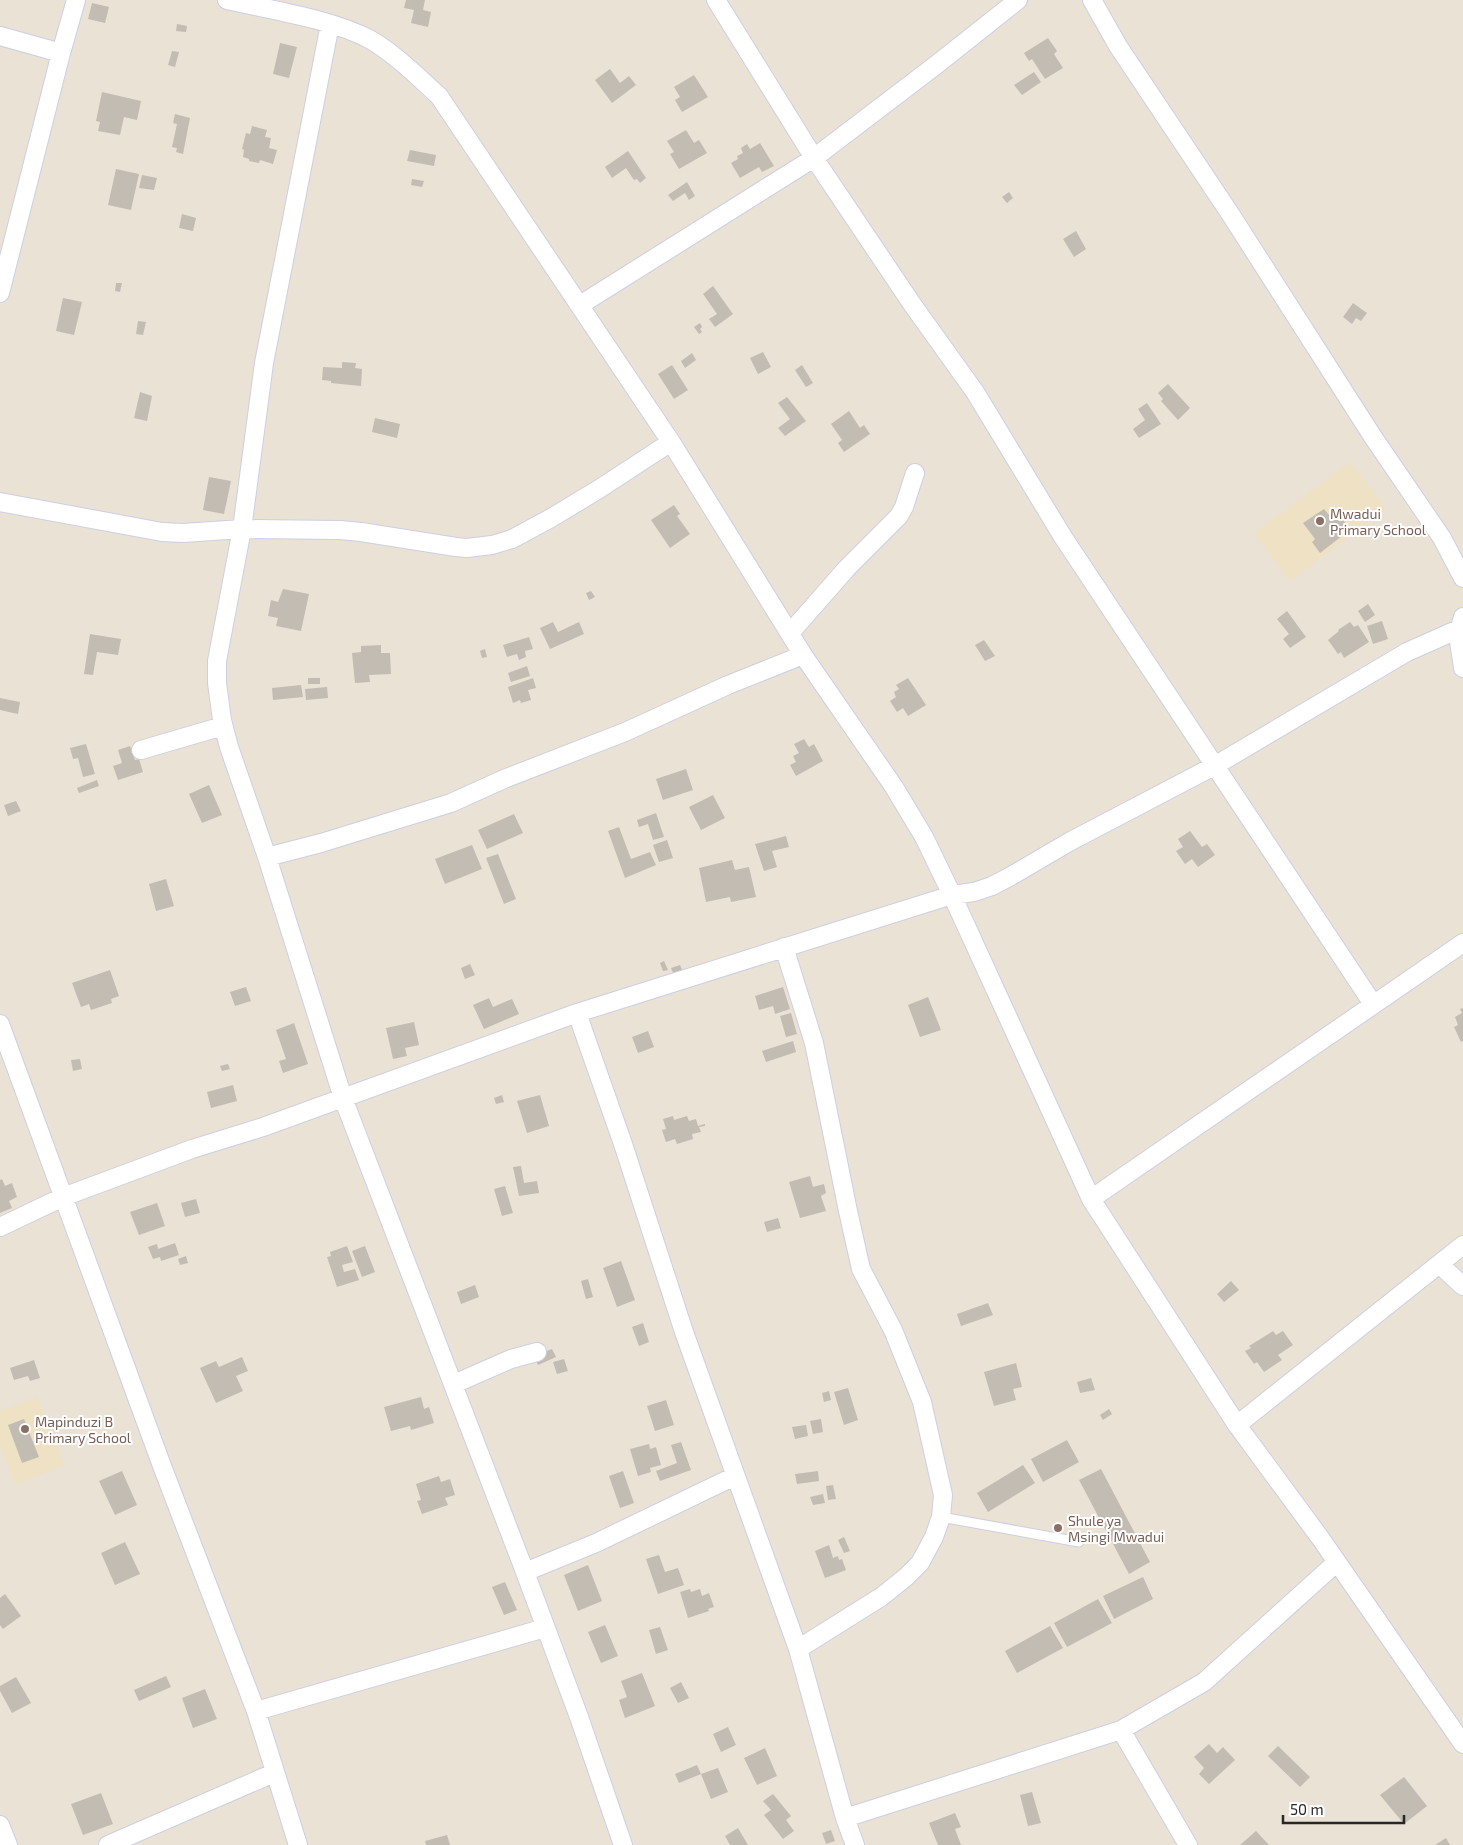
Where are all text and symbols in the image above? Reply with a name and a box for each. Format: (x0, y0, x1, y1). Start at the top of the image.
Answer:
place label: Mwadui Primary School (1330, 505, 1427, 538)
marker: Mwadui Primary School (1314, 515, 1326, 527)
place label: Mapinduzi B Primary School (35, 1413, 132, 1446)
marker: Mapinduzi B Primary School (19, 1423, 31, 1435)
place label: Shule ya Msingi Mwadui (1068, 1512, 1164, 1545)
marker: Shule ya Msingi Mwadui (1052, 1522, 1064, 1534)
scale bar (1283, 1792, 1404, 1824)
text: 50 m (1290, 1800, 1324, 1818)

